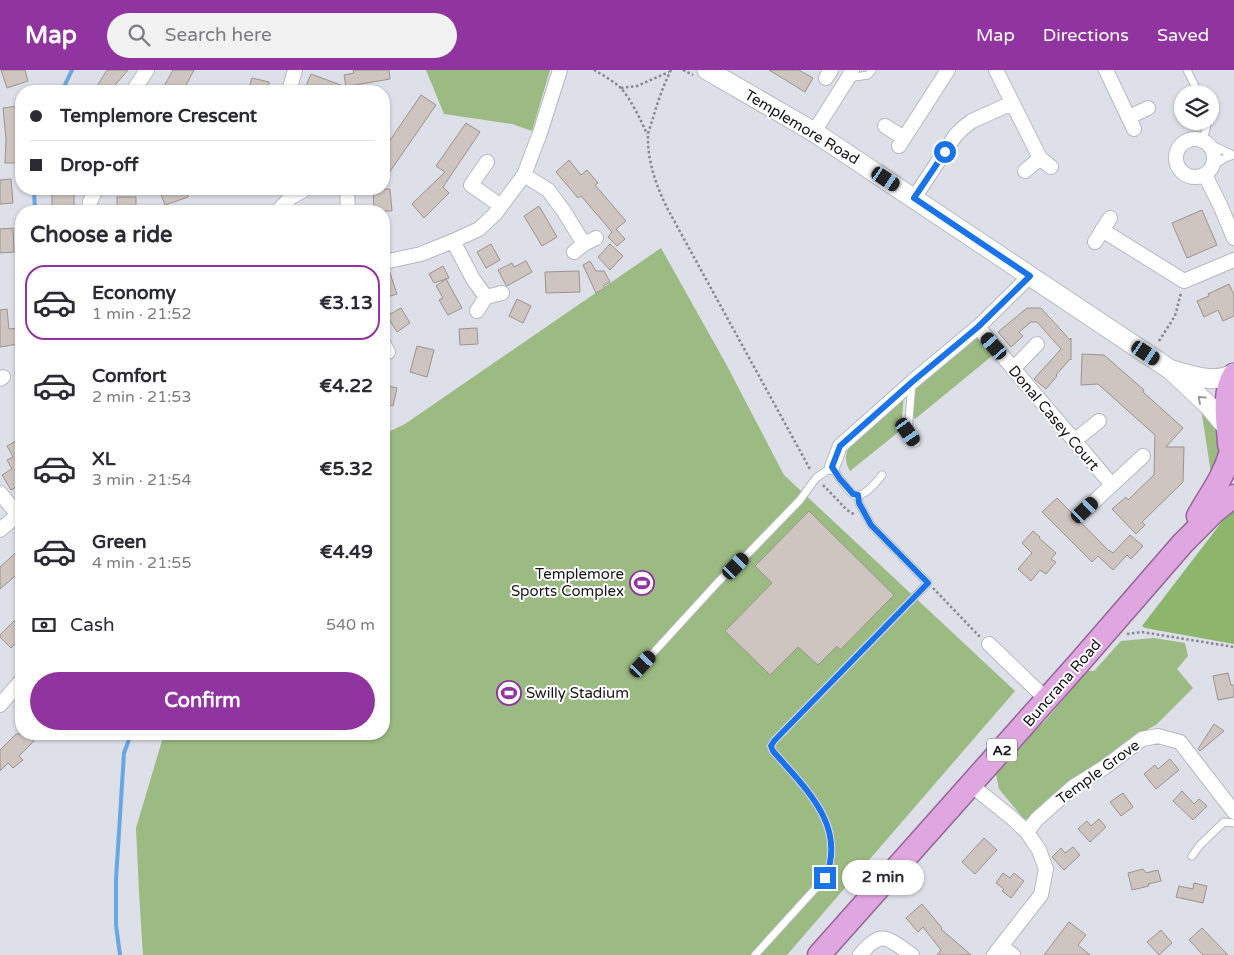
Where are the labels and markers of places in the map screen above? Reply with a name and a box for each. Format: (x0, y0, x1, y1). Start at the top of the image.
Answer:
place label: Templemore Sports Complex (511, 565, 624, 600)
sports icon: Templemore Sports Complex (629, 570, 655, 596)
sports icon: Swilly Stadium (496, 680, 522, 706)
place label: Swilly Stadium (526, 684, 629, 702)

